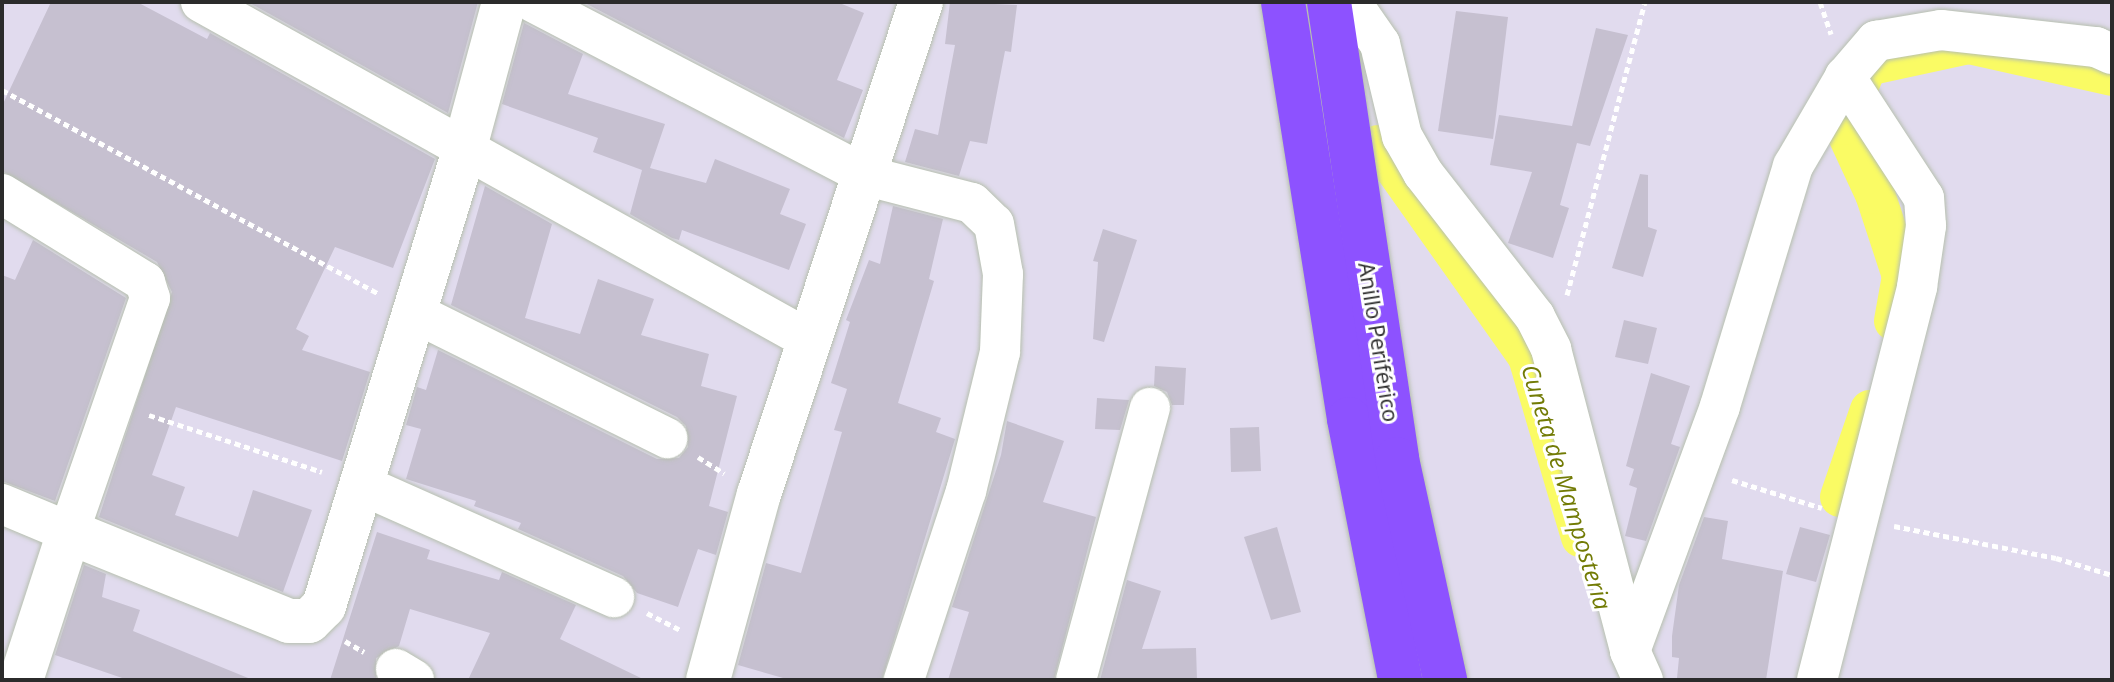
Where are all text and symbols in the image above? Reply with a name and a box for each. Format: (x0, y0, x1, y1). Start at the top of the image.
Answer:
street label: Anillo Periférico (1353, 260, 1405, 424)
water label: Cuneta de Mamposteria (1516, 361, 1618, 613)

